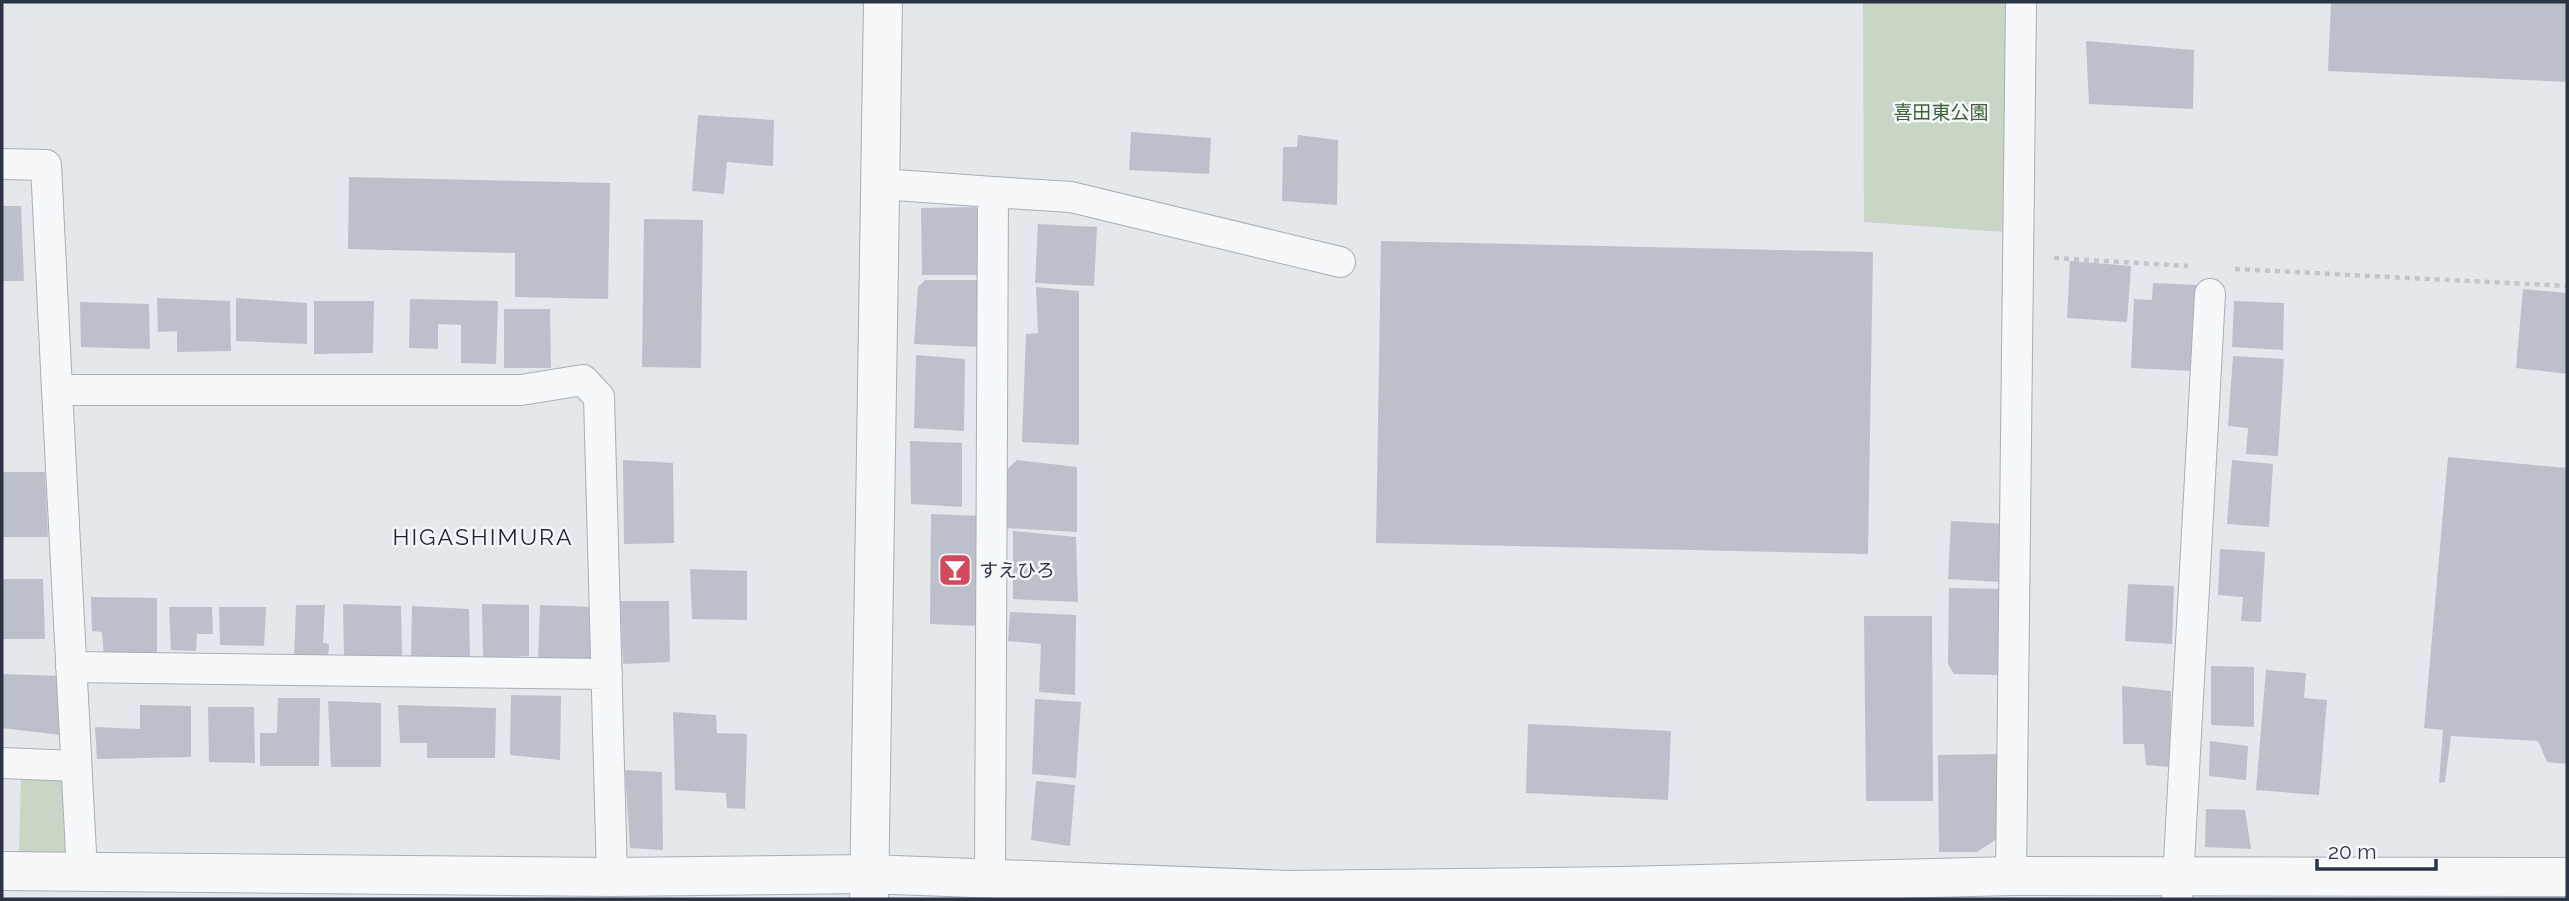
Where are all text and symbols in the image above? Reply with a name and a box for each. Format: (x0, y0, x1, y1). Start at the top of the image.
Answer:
park label: 喜田東公園 (1893, 101, 1989, 123)
district label: HIGASHIMURA (392, 523, 574, 550)
bar icon: すえひろ (936, 551, 974, 589)
place label: すえひろ (979, 559, 1055, 581)
scale bar (2317, 828, 2436, 872)
text: 20 m (2328, 839, 2376, 864)

